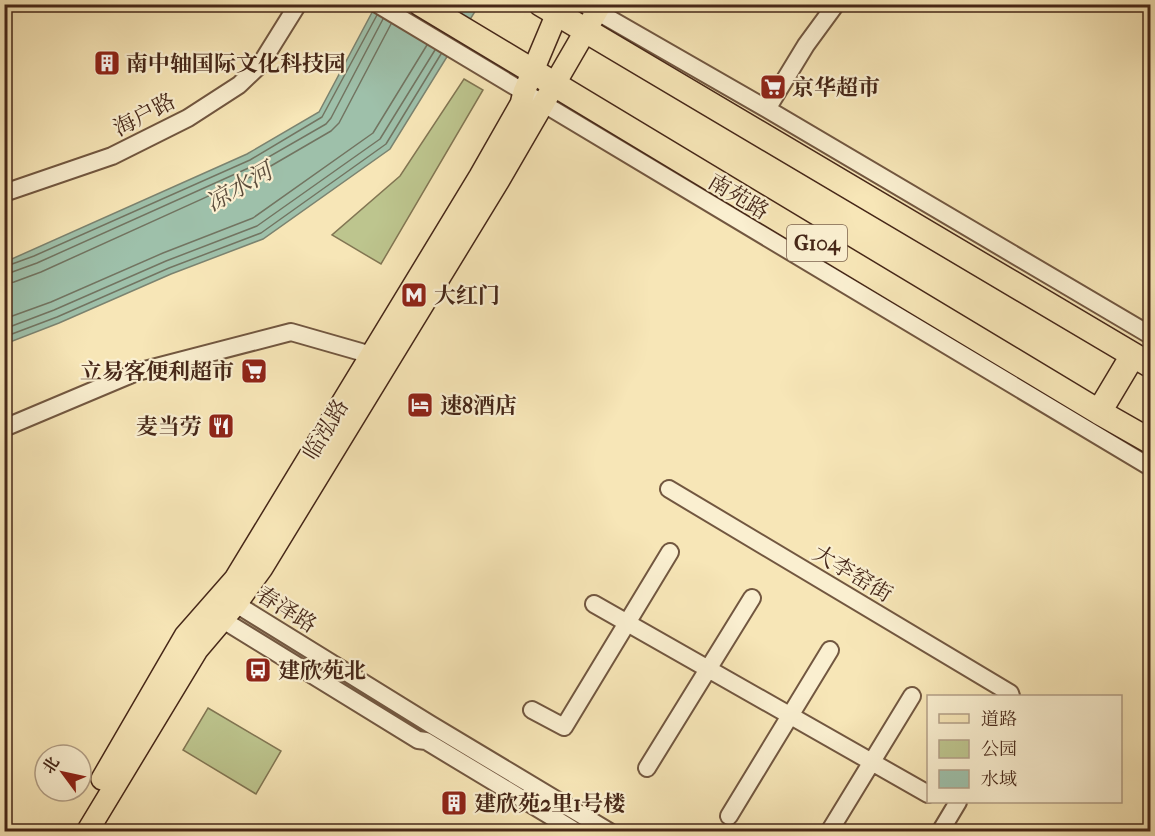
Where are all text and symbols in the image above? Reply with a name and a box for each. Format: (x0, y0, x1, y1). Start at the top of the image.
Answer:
building icon: 南中轴国际文化科技园 (92, 48, 122, 78)
place label: 南中轴国际文化科技园 (126, 51, 346, 77)
supermarket icon: 京华超市 (758, 72, 788, 102)
place label: 京华超市 (792, 75, 880, 101)
street label: 海户路 (109, 88, 180, 142)
water label: 凉水河 (201, 155, 281, 217)
street label: 南苑路 (703, 169, 773, 225)
road number: G104 (787, 225, 847, 261)
metro station icon: 大红门 (399, 280, 429, 310)
place label: 大红门 (434, 283, 500, 309)
supermarket icon: 立易客便利超市 (239, 356, 269, 386)
place label: 立易客便利超市 (80, 359, 234, 385)
hotel icon: 速8酒店 (405, 390, 435, 420)
place label: 速8酒店 (440, 393, 517, 419)
street label: 临泓路 (298, 395, 354, 465)
restaurant icon: 麦当劳 (206, 411, 236, 441)
place label: 麦当劳 (136, 414, 202, 440)
street label: 大李窑街 (808, 540, 897, 608)
street label: 春泽路 (252, 581, 321, 638)
bus stop icon: 建欣苑北 (243, 655, 273, 685)
place label: 建欣苑北 (278, 658, 366, 684)
legend (927, 695, 1122, 803)
text: 道路 (981, 709, 1017, 730)
text: 公园 (981, 739, 1017, 760)
north arrow (33, 743, 93, 803)
text: 北 (39, 753, 63, 777)
text: 水域 (981, 769, 1017, 790)
building icon: 建欣苑2里1号楼 (439, 788, 469, 818)
place label: 建欣苑2里1号楼 (474, 791, 625, 817)

